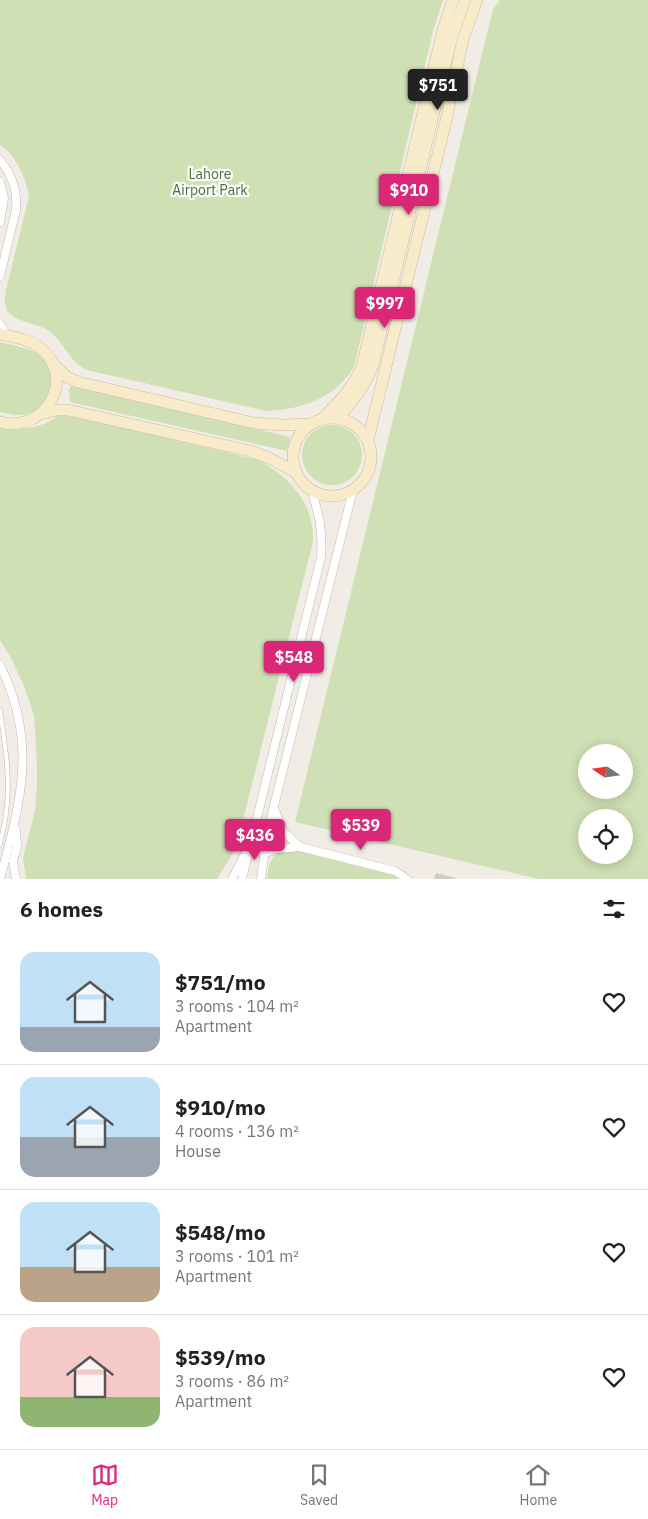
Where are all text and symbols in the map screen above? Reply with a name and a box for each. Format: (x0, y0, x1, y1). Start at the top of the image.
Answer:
pin: $751 (408, 68, 468, 111)
text: $751 (419, 75, 457, 95)
park label: Lahore Airport Park (172, 165, 248, 199)
pin: $910 (379, 174, 439, 216)
text: $910 (390, 180, 428, 200)
pin: $997 (355, 286, 415, 329)
text: $997 (366, 293, 404, 313)
pin: $548 (264, 640, 324, 683)
text: $548 (275, 647, 313, 667)
north arrow (578, 744, 632, 799)
map controls (578, 744, 633, 864)
pin: $539 (331, 808, 391, 851)
button: locate (578, 809, 633, 864)
text: $539 (342, 815, 380, 835)
pin: $436 (225, 818, 285, 861)
text: $436 (236, 825, 274, 845)
text: 6 homes (20, 895, 103, 923)
icon: filters (600, 895, 628, 923)
text: $751/mo (175, 968, 266, 996)
icon: home (60, 972, 120, 1032)
icon: heart (600, 988, 628, 1016)
text: 3 rooms · 104 m² (175, 996, 299, 1016)
text: Apartment (175, 1016, 252, 1036)
text: $910/mo (175, 1093, 266, 1121)
icon: home (60, 1097, 120, 1157)
icon: heart (600, 1113, 628, 1141)
text: 4 rooms · 136 m² (175, 1121, 299, 1141)
text: House (175, 1141, 221, 1161)
text: $548/mo (175, 1218, 266, 1246)
icon: home (60, 1222, 120, 1282)
icon: heart (600, 1238, 628, 1266)
text: 3 rooms · 101 m² (175, 1246, 299, 1266)
text: Apartment (175, 1266, 252, 1286)
text: $539/mo (175, 1343, 266, 1371)
icon: home (60, 1347, 120, 1407)
icon: heart (600, 1363, 628, 1391)
text: 3 rooms · 86 m² (175, 1371, 289, 1391)
text: Apartment (175, 1391, 252, 1411)
tab: Map (91, 1461, 119, 1509)
tab: Saved (300, 1461, 338, 1509)
tab: Home (520, 1461, 557, 1509)

